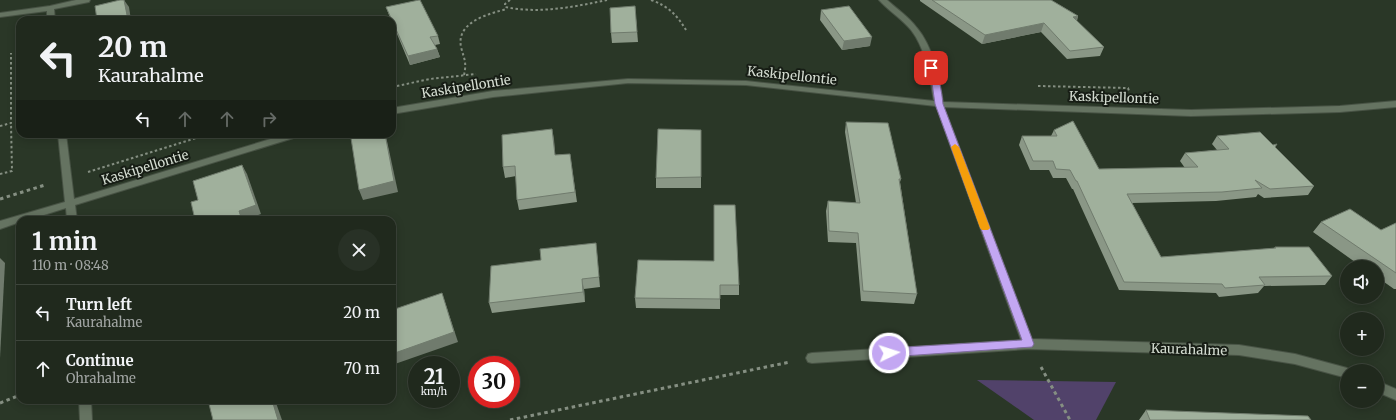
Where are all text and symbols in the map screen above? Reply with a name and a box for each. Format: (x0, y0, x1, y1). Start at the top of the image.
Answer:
text: 20 m (98, 29, 167, 65)
icon: left (32, 32, 84, 84)
pin (914, 51, 948, 85)
icon: arrive (920, 57, 942, 79)
street label: Kaskipellontie (746, 62, 838, 89)
text: Kaurahalme (98, 64, 204, 87)
street label: Kaskipellontie (420, 71, 512, 102)
street label: Kaskipellontie (1069, 87, 1160, 108)
icon: left (132, 108, 154, 130)
icon: ahead (174, 108, 196, 130)
icon: ahead (216, 108, 238, 130)
icon: right (258, 108, 280, 130)
street label: Kaskipellontie (100, 146, 191, 189)
text: 1 min (32, 226, 97, 257)
button: close (338, 229, 380, 271)
text: 110 m · 08:48 (32, 257, 109, 274)
map controls (1340, 260, 1384, 408)
button: sound (1340, 260, 1384, 304)
text: Turn left (66, 295, 132, 314)
icon: left (32, 302, 54, 324)
text: 20 m (343, 303, 380, 322)
button: + (1340, 312, 1384, 356)
text: Kaurahalme (66, 314, 142, 331)
position arrow (868, 332, 910, 374)
street label: Kaurahalme (1151, 340, 1228, 359)
text: Continue (66, 351, 134, 370)
speed limit sign: 30 (468, 356, 520, 408)
icon: ahead (32, 358, 54, 380)
text: 70 m (344, 359, 380, 378)
text: 21 (424, 364, 444, 389)
button: − (1340, 364, 1384, 408)
text: Ohrahalme (66, 370, 136, 387)
text: km/h (421, 385, 447, 398)

